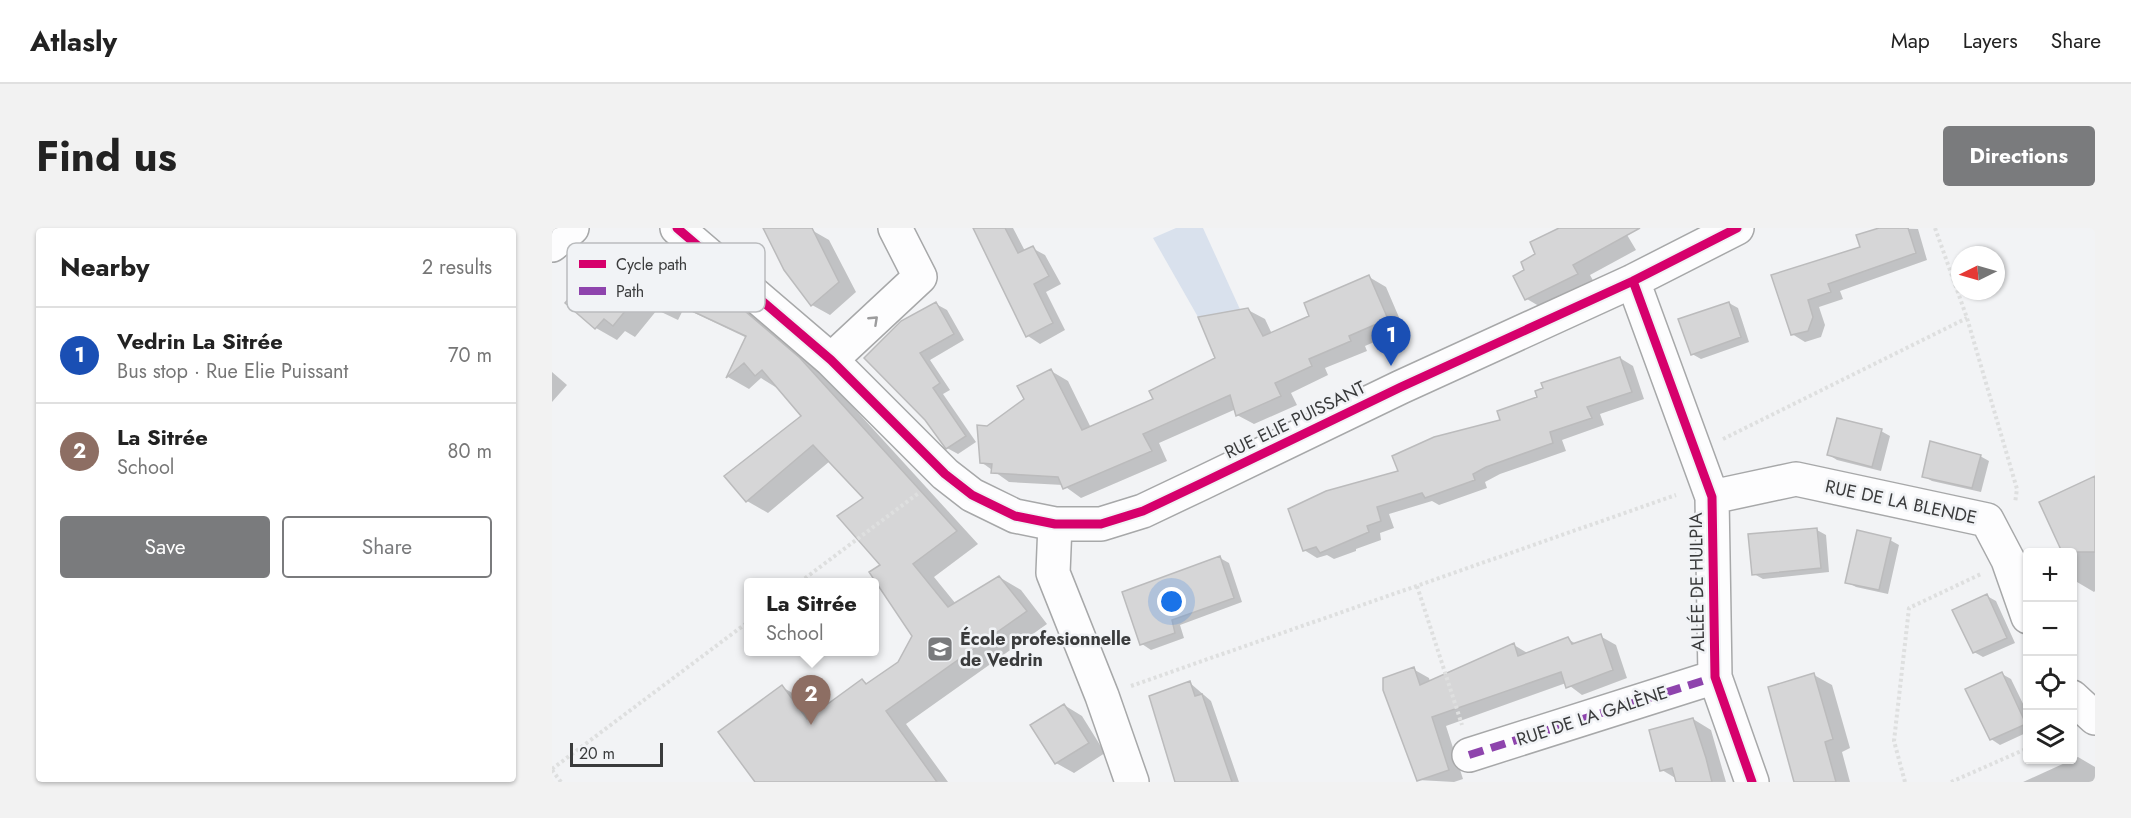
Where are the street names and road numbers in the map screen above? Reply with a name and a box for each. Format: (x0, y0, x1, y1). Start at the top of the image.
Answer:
street label: RUE ELIE PUISSANT (1220, 374, 1370, 465)
street label: RUE DE LA BLENDE (1823, 473, 1979, 531)
street label: ALLÉE DE HULPIA (1683, 512, 1711, 652)
street label: RUE DE LA GALÈNE (1513, 679, 1671, 753)

